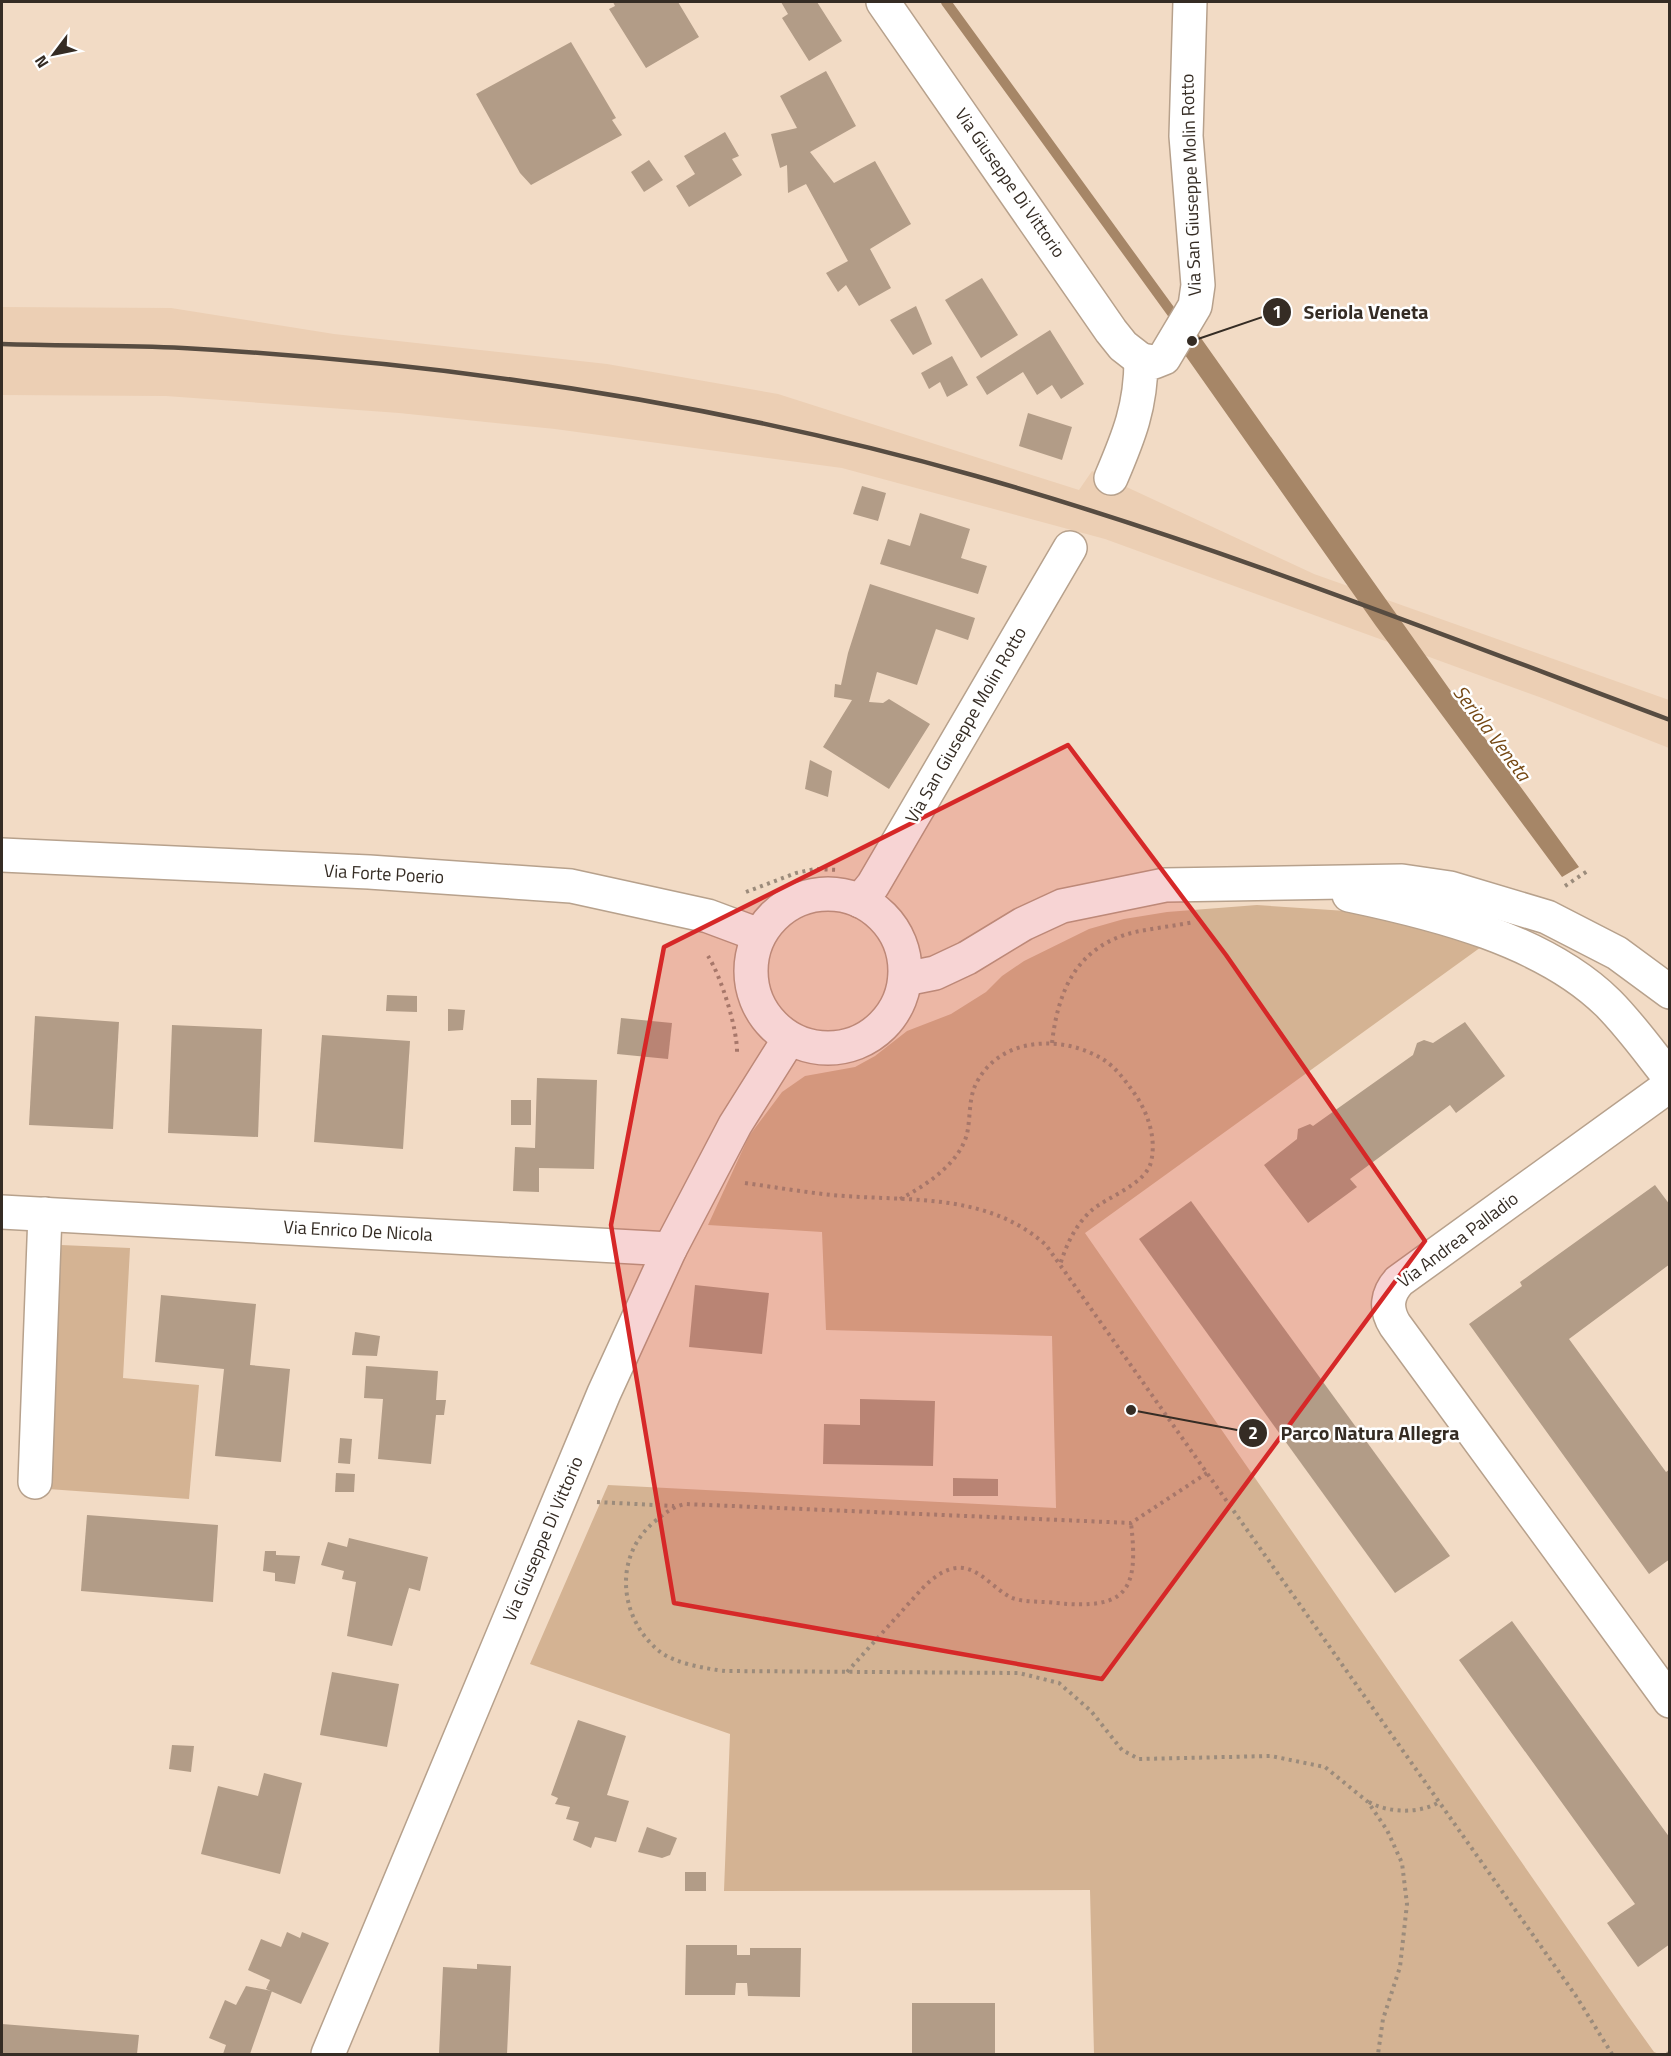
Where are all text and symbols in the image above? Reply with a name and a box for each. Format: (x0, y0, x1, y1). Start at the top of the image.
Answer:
north arrow (24, 24, 84, 84)
text: N (28, 51, 54, 73)
street label: Via San Giuseppe Molin Rotto (1173, 73, 1208, 297)
street label: Via Giuseppe Di Vittorio (949, 102, 1072, 263)
callout: Seriola Veneta (1262, 293, 1441, 331)
text: Seriola Veneta (1304, 296, 1428, 327)
text: 1 (1272, 298, 1282, 325)
street label: Via San Giuseppe Molin Rotto (898, 622, 1033, 828)
water label: Seriola Veneta (1446, 678, 1539, 788)
street label: Via Forte Poerio (323, 857, 445, 890)
street label: Via Andrea Palladio (1392, 1185, 1524, 1294)
street label: Via Enrico De Nicola (283, 1213, 433, 1248)
callout: Parco Natura Allegra (1238, 1414, 1471, 1452)
text: Parco Natura Allegra (1280, 1417, 1460, 1448)
text: 2 (1248, 1419, 1258, 1446)
street label: Via Giuseppe Di Vittorio (495, 1452, 590, 1626)

